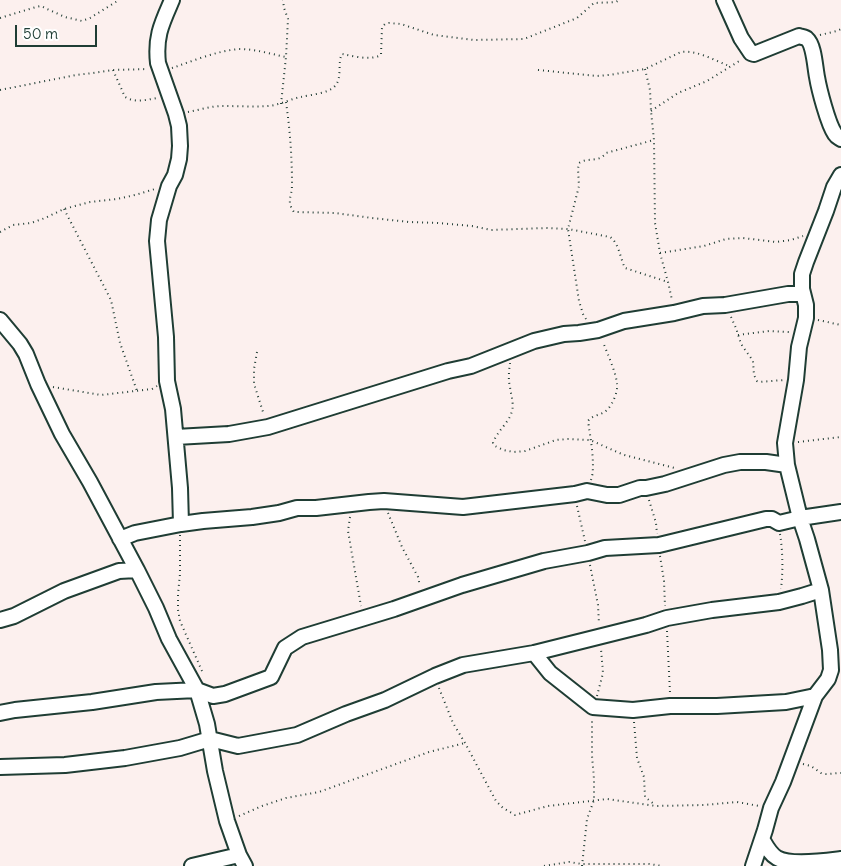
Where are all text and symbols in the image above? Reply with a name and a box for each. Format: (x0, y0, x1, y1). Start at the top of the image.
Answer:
scale bar (18, 15, 100, 47)
text: 50 m (23, 24, 58, 43)

